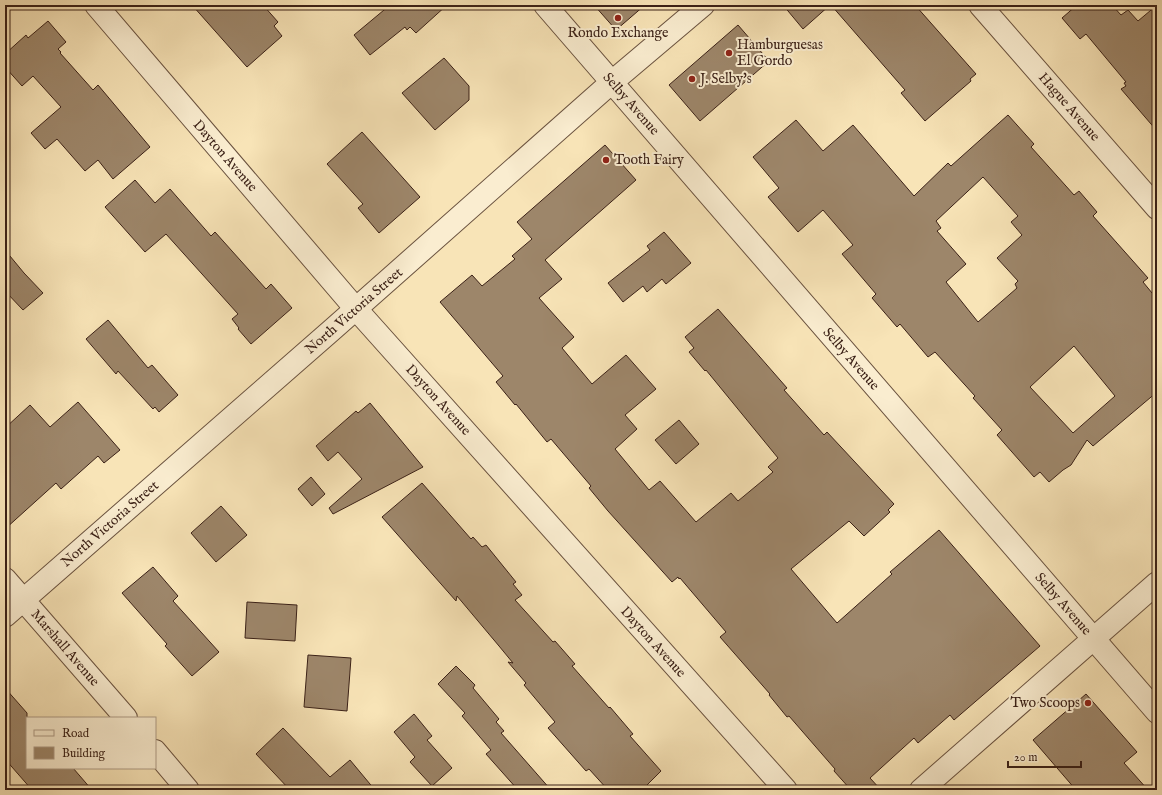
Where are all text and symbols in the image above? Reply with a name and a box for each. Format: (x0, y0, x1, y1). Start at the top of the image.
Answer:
marker: Rondo Exchange (613, 13, 623, 23)
place label: Rondo Exchange (567, 24, 669, 42)
place label: Hamburguesas El Gordo (737, 36, 823, 70)
marker: Hamburguesas El Gordo (724, 48, 734, 58)
street label: Selby Avenue (599, 69, 664, 140)
street label: Hague Avenue (1034, 69, 1104, 145)
place label: J. Selby's (698, 70, 752, 88)
marker: J. Selby's (687, 74, 697, 84)
street label: Dayton Avenue (189, 116, 262, 196)
place label: Tooth Fairy (614, 151, 684, 169)
marker: Tooth Fairy (601, 155, 611, 165)
street label: North Victoria Street (301, 264, 407, 358)
street label: Selby Avenue (819, 324, 884, 395)
street label: Dayton Avenue (401, 361, 475, 440)
street label: North Victoria Street (57, 477, 163, 571)
street label: Selby Avenue (1031, 569, 1096, 640)
street label: Dayton Avenue (616, 603, 690, 682)
street label: Marshall Avenue (27, 606, 104, 691)
place label: Two Scoops (1010, 694, 1080, 712)
marker: Two Scoops (1083, 698, 1093, 708)
legend (26, 717, 156, 769)
text: Road (62, 726, 90, 741)
scale bar (1008, 743, 1081, 769)
text: Building (62, 746, 106, 761)
text: 20 m (1014, 750, 1037, 765)

